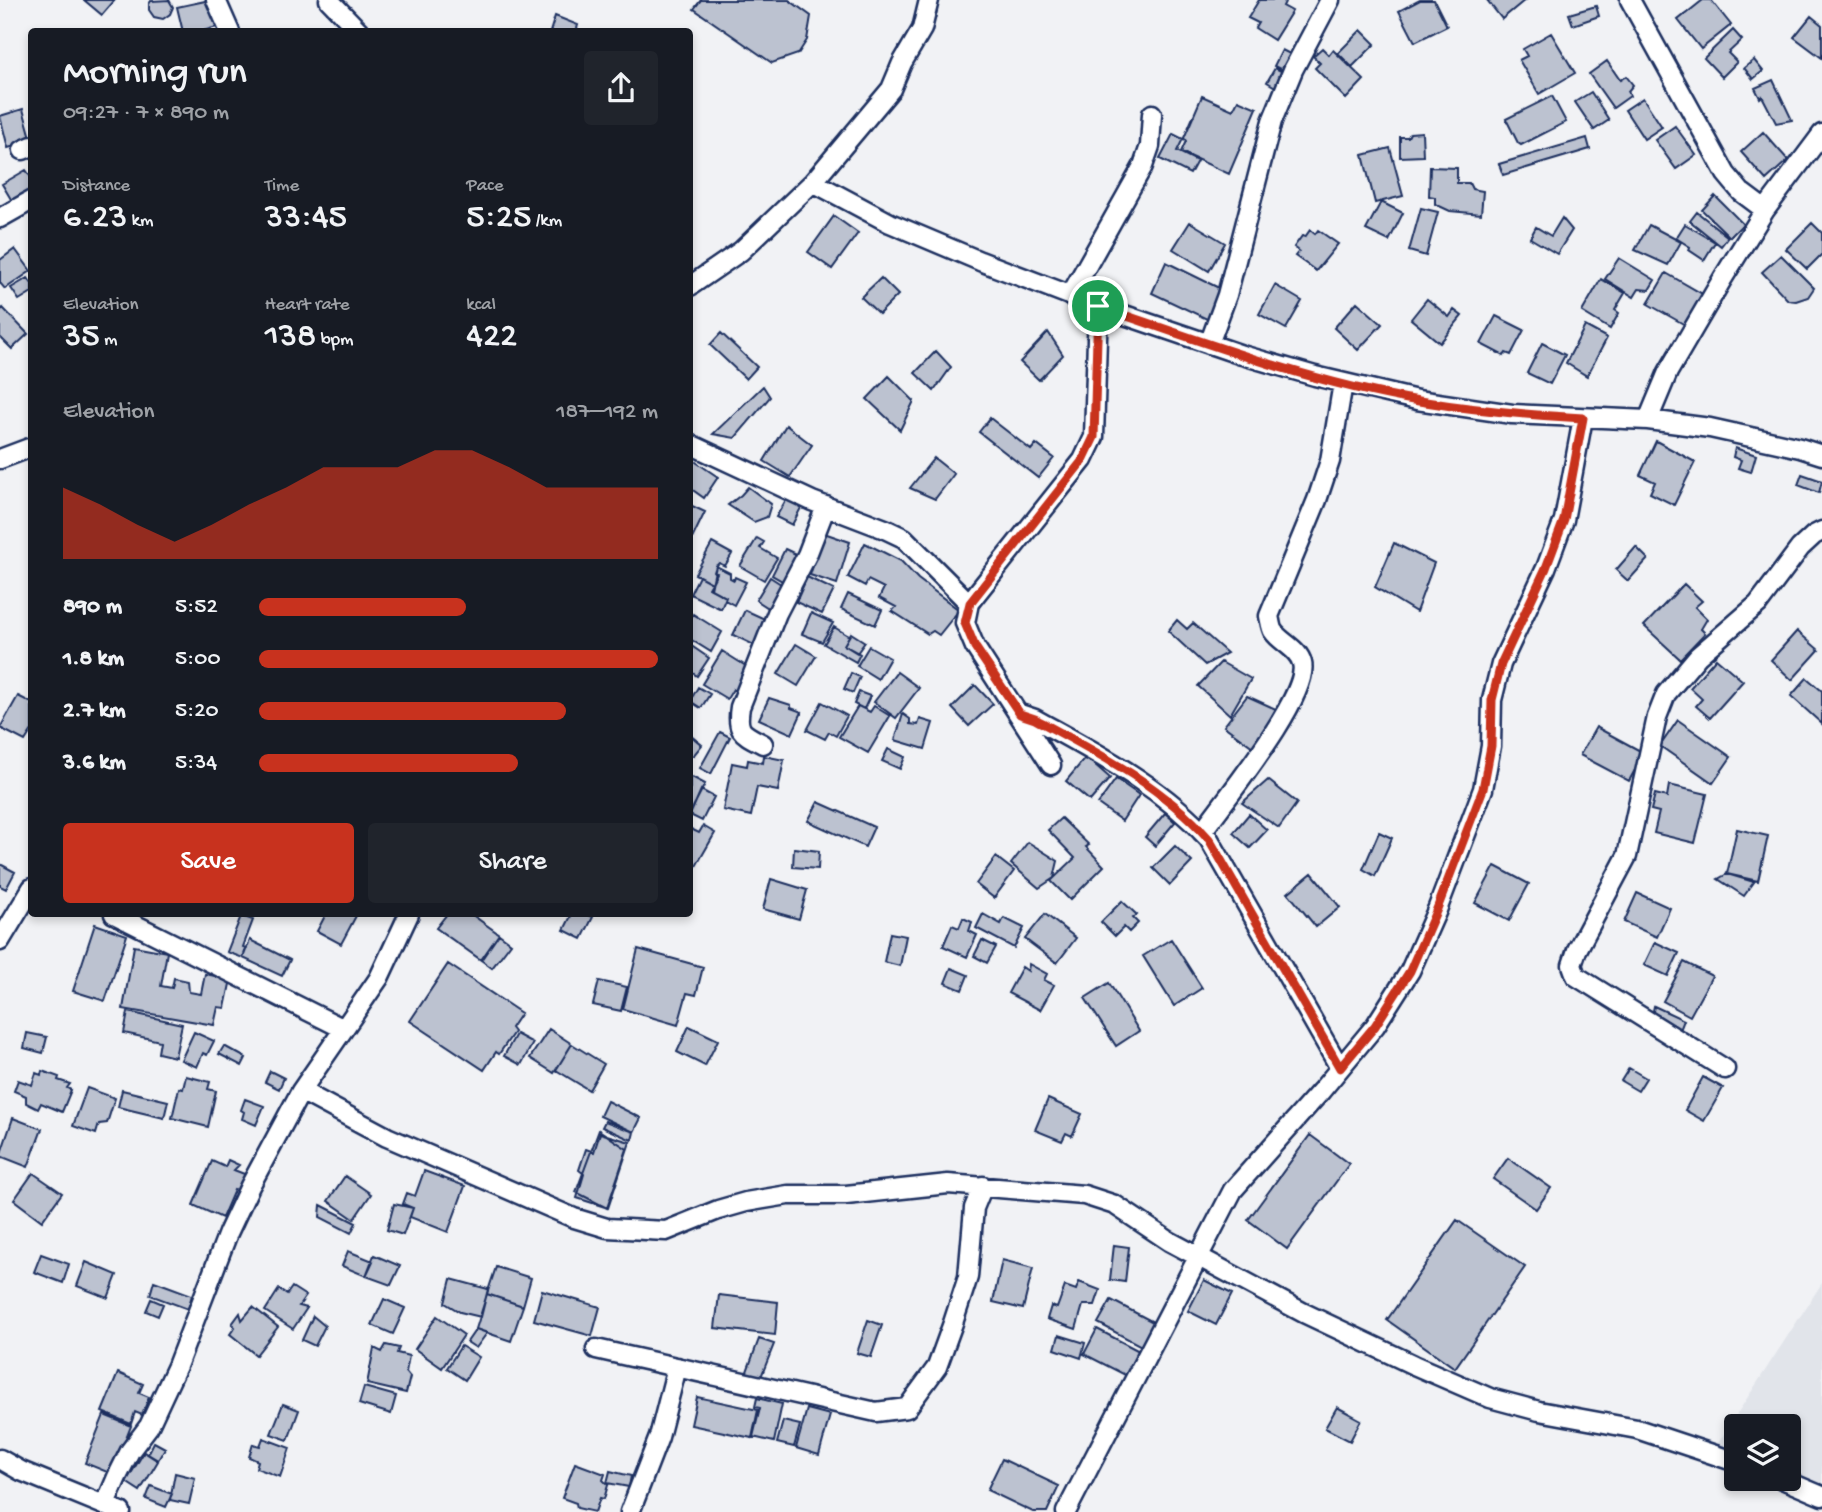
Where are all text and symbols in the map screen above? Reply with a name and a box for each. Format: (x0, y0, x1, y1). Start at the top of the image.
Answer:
button: share (584, 51, 658, 125)
text: Morning run (63, 52, 247, 96)
text: 09:27 · 7 × 890 m (63, 100, 229, 127)
text: Distance (63, 175, 130, 198)
text: Time (265, 175, 299, 198)
text: Pace (466, 175, 504, 198)
text: 6.23 (63, 198, 127, 239)
text: 33:45 (265, 198, 347, 239)
text: 5:25 (466, 198, 531, 239)
text: km (127, 210, 154, 233)
text: /km (531, 210, 562, 233)
pin (1068, 276, 1128, 336)
icon: arrive (1079, 287, 1117, 325)
text: Elevation (63, 294, 139, 317)
text: Heart rate (265, 294, 350, 317)
text: kcal (466, 294, 496, 317)
text: 35 (63, 317, 100, 358)
text: 138 (265, 317, 316, 358)
text: 422 (466, 317, 517, 358)
text: m (100, 329, 118, 352)
text: bpm (316, 329, 354, 352)
text: Elevation (63, 399, 154, 426)
text: 187–192 m (556, 399, 658, 426)
text: 890 m (63, 594, 122, 621)
text: 5:52 (175, 594, 218, 621)
text: 1.8 km (63, 646, 124, 673)
text: 5:00 (175, 646, 220, 673)
text: 2.7 km (63, 698, 126, 725)
text: 5:20 (175, 698, 219, 725)
text: 3.6 km (63, 750, 126, 777)
text: 5:34 (175, 750, 217, 777)
button: Save (63, 823, 354, 903)
button: Share (368, 823, 658, 903)
map controls (1724, 1414, 1801, 1491)
button: layers (1724, 1414, 1801, 1491)

